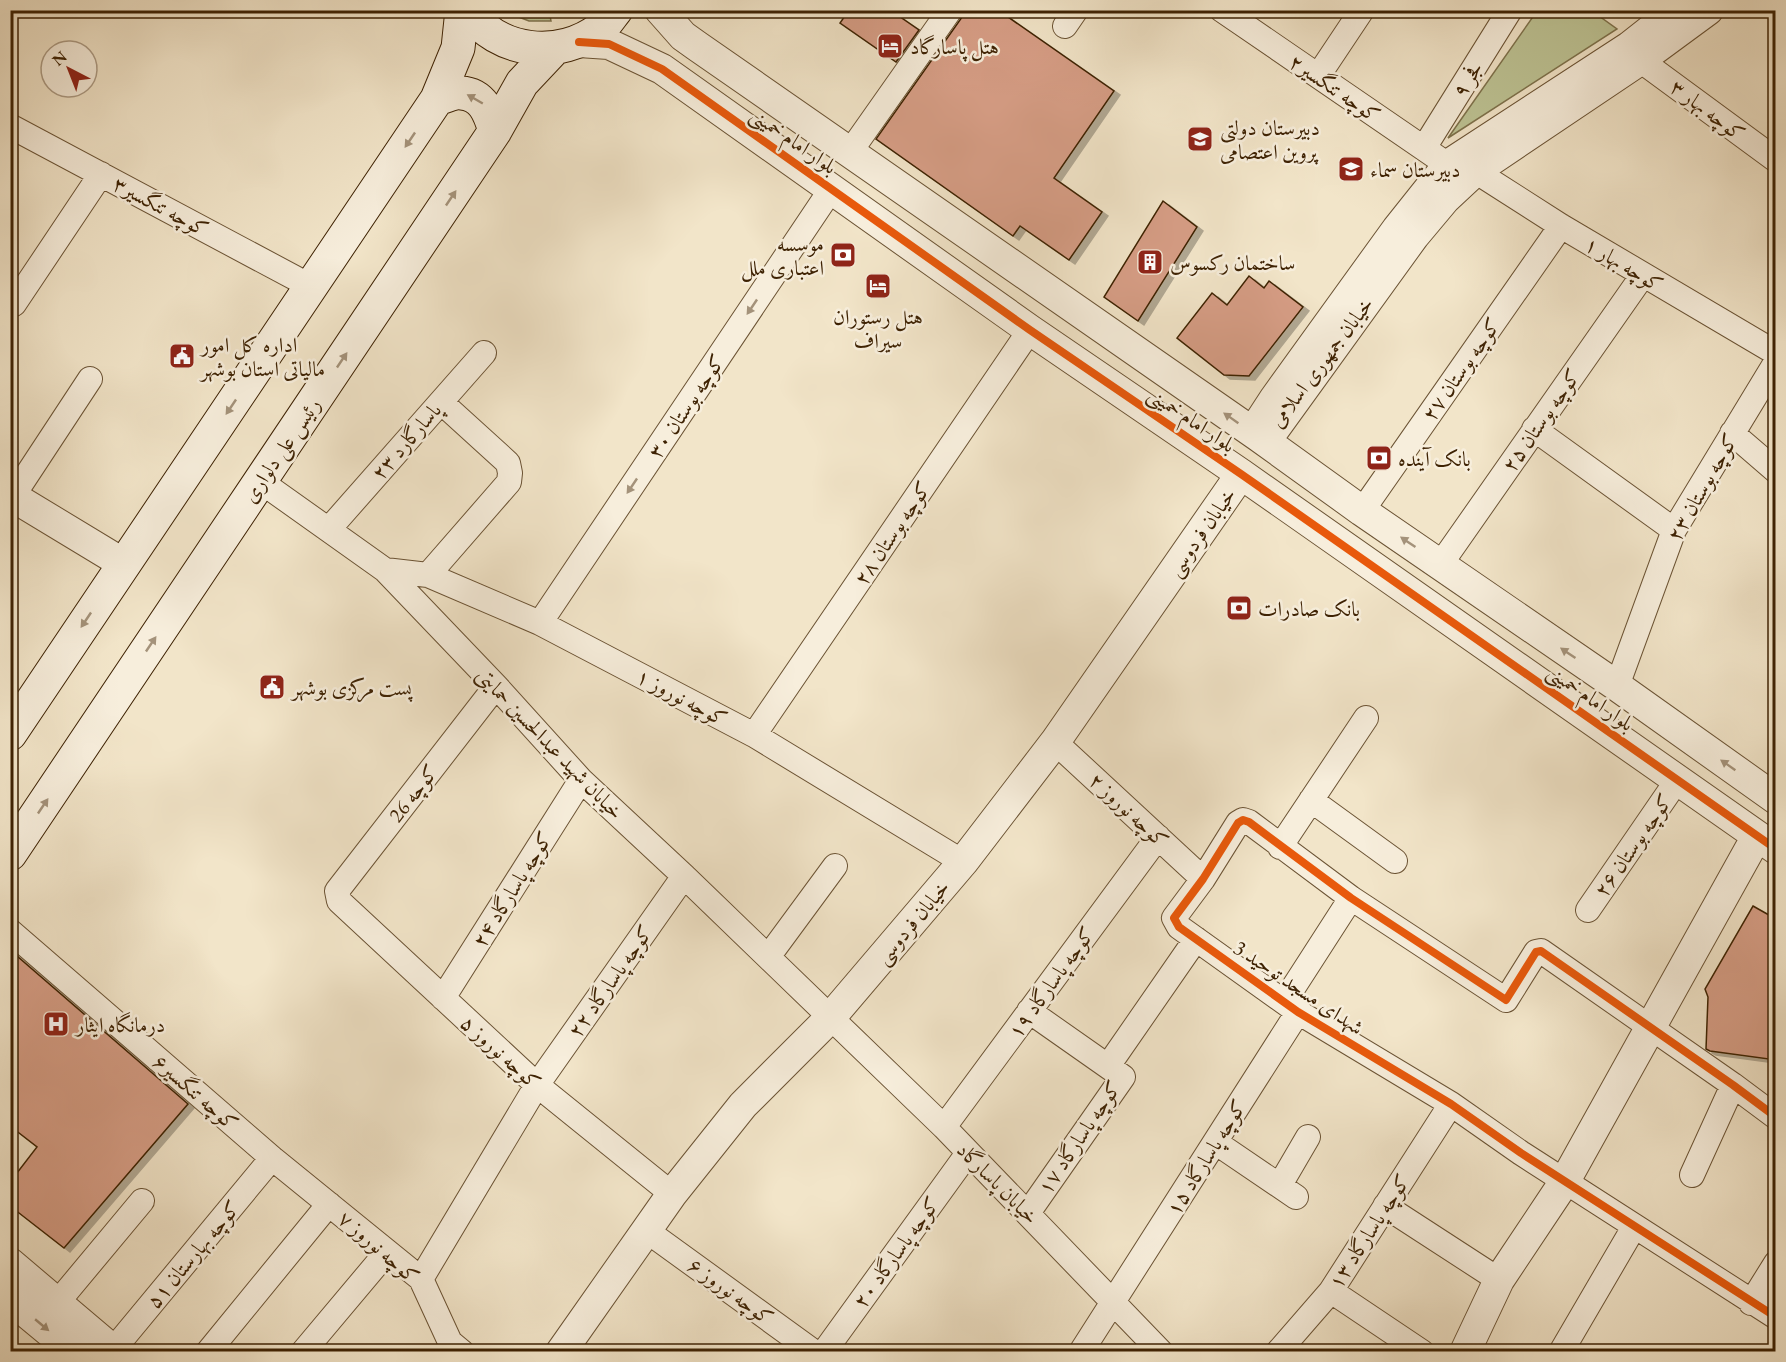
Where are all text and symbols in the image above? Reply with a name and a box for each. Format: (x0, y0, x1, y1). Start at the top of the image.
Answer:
hotel icon: هتل پاسارگاد (875, 31, 905, 61)
place label: هتل پاسارگاد (910, 33, 999, 62)
north arrow (39, 39, 99, 99)
text: N (47, 46, 71, 70)
street label: کوچه تنگسیر۲ (1284, 48, 1386, 129)
street label: فجر ۹ (1446, 56, 1488, 102)
street label: کوچه بهار ۳ (1665, 73, 1751, 148)
one-way arrow (466, 94, 483, 105)
street label: بلوار امام خمینی (742, 100, 843, 184)
place label: دبیرستان دولتی پروین اعتصامی (1220, 114, 1320, 165)
school or university icon: دبیرستان دولتی پروین اعتصامی (1185, 124, 1215, 154)
one-way arrow (404, 132, 416, 148)
school or university icon: دبیرستان سماء (1336, 154, 1366, 184)
place label: دبیرستان سماء (1370, 156, 1461, 183)
street label: کوچه تنگسیر۳ (108, 170, 213, 243)
one-way arrow (445, 190, 457, 206)
place label: موسسه اعتباری ملل (741, 230, 824, 282)
street label: کوچه بهار ۱ (1579, 230, 1668, 299)
bank icon: موسسه اعتباری ملل (828, 240, 858, 270)
building icon: ساختمان رکسوس (1135, 247, 1165, 277)
place label: ساختمان رکسوس (1170, 249, 1296, 276)
hotel icon: هتل رستوران سیراف (863, 271, 893, 301)
street label: خیابان جمهوری اسلامی (1263, 291, 1379, 433)
one-way arrow (747, 298, 758, 315)
place label: هتل رستوران سیراف (833, 303, 923, 354)
street label: کوچه بوستان ۲۷ (1416, 312, 1507, 426)
place label: اداره کل امور مالیاتی استان بوشهر (199, 331, 325, 383)
public building icon: اداره کل امور مالیاتی استان بوشهر (167, 341, 197, 371)
street label: کوچه بوستان ۳۰ (641, 349, 732, 464)
one-way arrow (336, 352, 348, 368)
street label: کوچه بوستان ۲۵ (1496, 363, 1587, 477)
street label: بلوار امام خمینی (1140, 380, 1241, 462)
street label: رئیس علی دلواری (236, 392, 329, 509)
street label: پاسارگارد ۲۳ (365, 396, 449, 487)
one-way arrow (225, 398, 237, 414)
one-way arrow (1224, 412, 1240, 424)
street label: کوچه بوستان ۲۳ (1660, 428, 1745, 546)
bank icon: بانک آینده (1364, 443, 1394, 473)
place label: بانک آینده (1398, 445, 1471, 472)
street label: کوچه بوستان ۲۸ (847, 476, 938, 591)
one-way arrow (627, 478, 638, 494)
street label: خیابان فردوسی (1161, 482, 1243, 583)
one-way arrow (1400, 536, 1416, 548)
bank icon: بانک صادرات (1224, 593, 1254, 623)
place label: بانک صادرات (1258, 595, 1360, 622)
one-way arrow (80, 612, 92, 628)
one-way arrow (146, 635, 157, 652)
one-way arrow (1560, 647, 1577, 658)
street label: بلوار امام خمینی (1539, 657, 1640, 741)
street label: خیابان شهید عبدالحسین حمایتی (470, 661, 630, 825)
street label: کوچه نوروز ۱ (632, 662, 732, 733)
public building icon: پست مرکزی بوشهر (257, 672, 287, 702)
place label: پست مرکزی بوشهر (290, 674, 413, 703)
street label: کوچه 26 (382, 759, 445, 828)
one-way arrow (1720, 759, 1736, 771)
street label: کوچه نوروز ۲ (1083, 766, 1174, 854)
street label: کوچه بوستان ۲۶ (1588, 788, 1679, 902)
one-way arrow (37, 798, 49, 814)
street label: کوچه پاسارگاد ۲۴ (466, 826, 560, 953)
street label: خیابان فردوسی (869, 874, 957, 971)
street label: کوچه پاسارگاد ۲۲ (561, 919, 660, 1044)
street label: کوچه پاسارگاد ۱۹ (1001, 921, 1102, 1044)
street label: شهدای مسجد توحید 3 (1228, 934, 1369, 1041)
hospital icon: درمانگاه ایثار (41, 1009, 71, 1039)
street label: کوچه نوروز ۵ (455, 1009, 547, 1096)
place label: درمانگاه ایثار (74, 1011, 165, 1038)
street label: کوچه تنگسیر۶ (147, 1048, 244, 1137)
street label: کوچه پاسارگاد ۱۷ (1031, 1075, 1129, 1200)
street label: کوچه پاسارگاد ۱۵ (1160, 1094, 1254, 1221)
street label: خیابان پاسارگاد (950, 1136, 1045, 1231)
street label: کوچه پاسارگاد ۱۳ (1322, 1169, 1418, 1295)
street label: کوچه پاسارگاد ۲۰ (846, 1191, 947, 1314)
street label: کوچه بهارستان ۵۱ (140, 1194, 247, 1314)
street label: کوچه نوروز ۷ (332, 1204, 425, 1290)
street label: کوچه نوروز ۶ (682, 1251, 779, 1332)
one-way arrow (34, 1319, 50, 1332)

